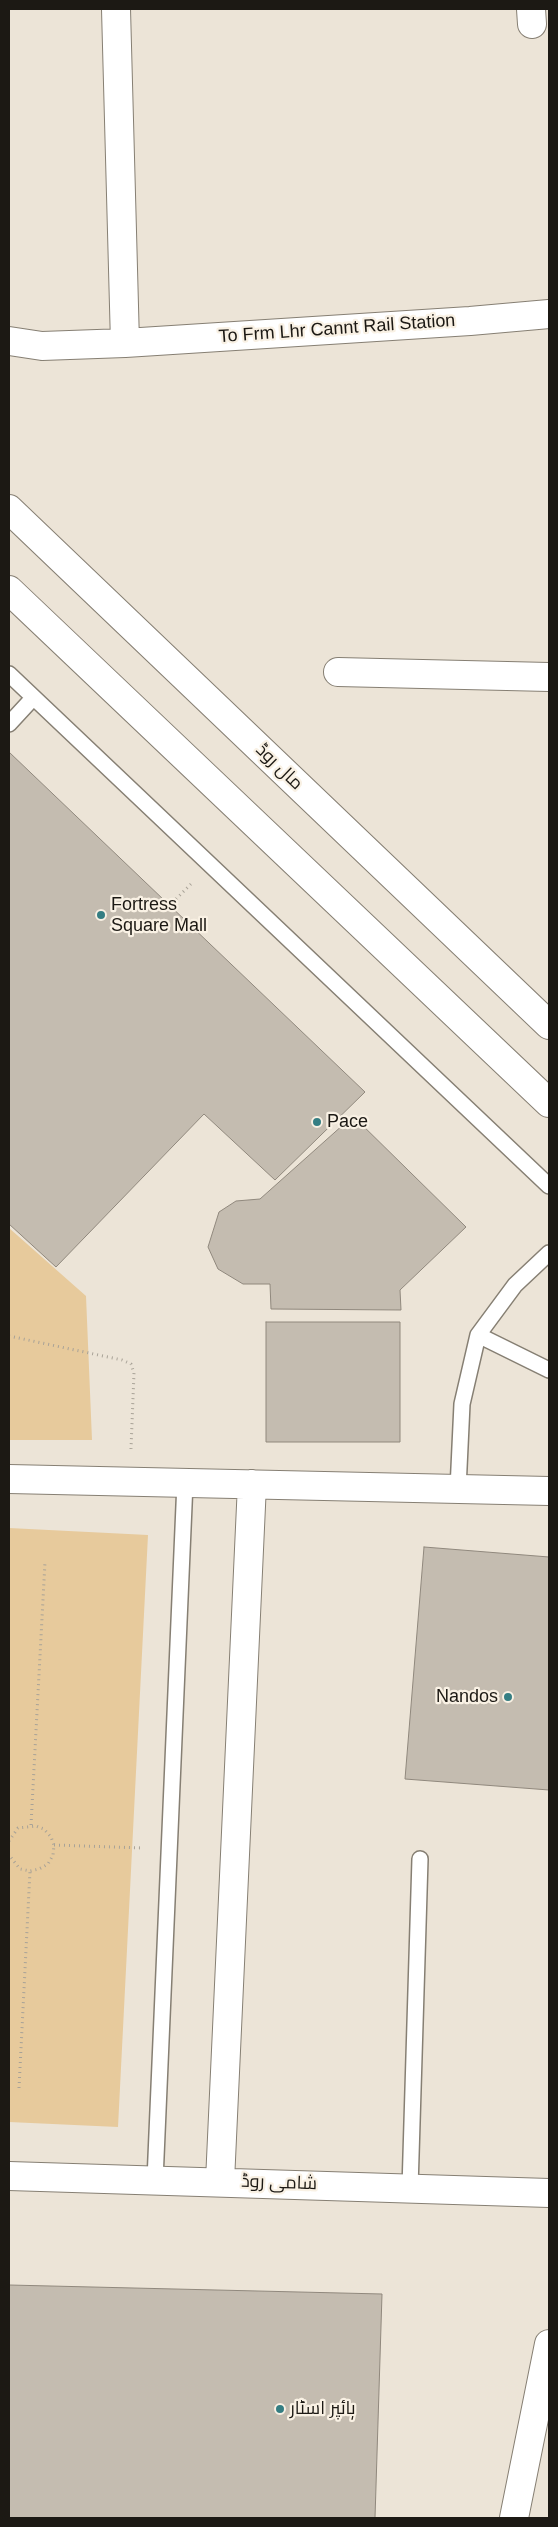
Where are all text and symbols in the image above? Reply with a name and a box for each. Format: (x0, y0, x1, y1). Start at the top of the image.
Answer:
street label: To Frm Lhr Cannt Rail Station (218, 310, 456, 348)
street label: مال روڈ (251, 739, 307, 795)
place label: Fortress Square Mall (111, 894, 207, 936)
marker: Fortress Square Mall (95, 909, 107, 921)
place label: Pace (327, 1111, 368, 1133)
marker: Pace (311, 1116, 323, 1128)
place label: Nandos (436, 1686, 498, 1708)
marker: Nandos (502, 1691, 514, 1703)
street label: شامی روڈ (241, 2171, 317, 2195)
place label: ہائپر اسٹار (290, 2398, 356, 2420)
marker: ہائپر اسٹار (274, 2403, 286, 2415)

